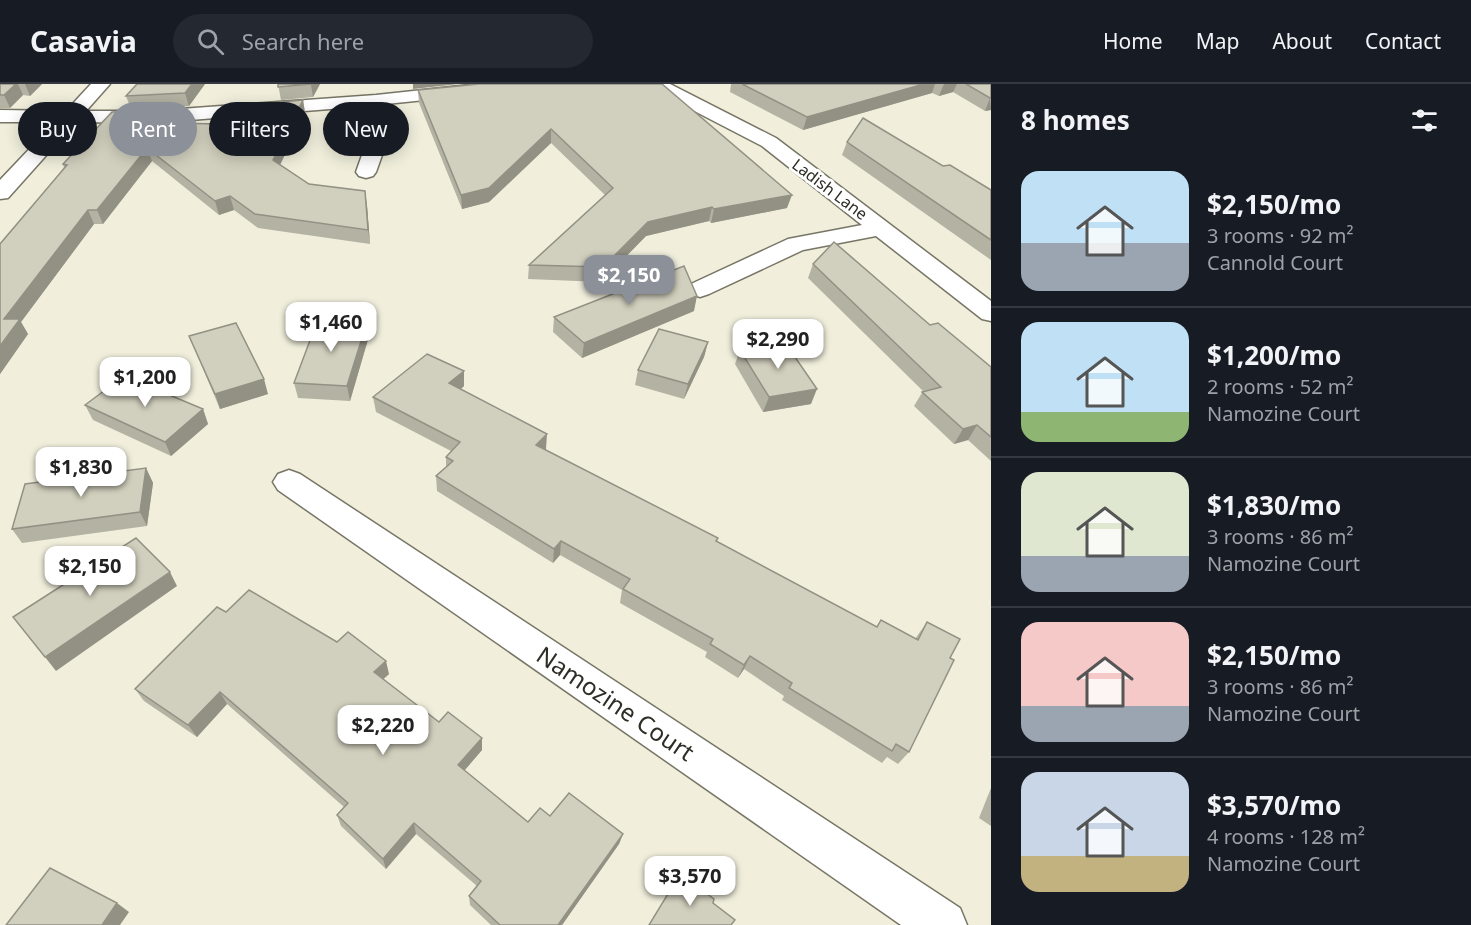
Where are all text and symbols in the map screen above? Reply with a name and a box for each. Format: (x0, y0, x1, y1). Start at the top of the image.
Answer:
search box (173, 14, 593, 68)
text: Casavia (30, 22, 137, 60)
icon: search (194, 25, 227, 58)
text: Search here (242, 26, 364, 56)
text: Home (1103, 27, 1163, 55)
text: Map (1196, 27, 1239, 55)
text: About (1272, 27, 1332, 55)
text: Contact (1365, 27, 1441, 55)
chip: Buy (18, 102, 97, 156)
chip: Rent (109, 102, 197, 156)
chip: Filters (209, 102, 311, 156)
chip: New (323, 102, 409, 156)
text: 8 homes (1021, 102, 1130, 138)
icon: filters (1408, 104, 1441, 137)
street label: Ladish Lane (788, 153, 872, 225)
text: $2,150/mo (1207, 186, 1341, 222)
icon: home (1069, 195, 1141, 267)
text: 3 rooms · 92 m² (1207, 222, 1354, 249)
text: Cannold Court (1207, 249, 1343, 276)
pin: $2,150 (580, 255, 678, 306)
text: $2,150 (598, 261, 660, 288)
pin: $1,460 (282, 302, 380, 353)
text: $1,460 (300, 308, 362, 335)
pin: $2,290 (729, 319, 827, 370)
text: $2,290 (747, 325, 809, 352)
text: $1,200/mo (1207, 337, 1341, 373)
icon: home (1069, 346, 1141, 418)
pin: $1,200 (96, 357, 194, 408)
text: $1,200 (114, 363, 176, 390)
text: 2 rooms · 52 m² (1207, 373, 1354, 400)
text: Namozine Court (1207, 400, 1360, 427)
pin: $1,830 (32, 447, 130, 498)
text: $1,830 (50, 453, 112, 480)
text: $1,830/mo (1207, 487, 1341, 523)
icon: home (1069, 496, 1141, 568)
text: 3 rooms · 86 m² (1207, 523, 1354, 550)
pin: $2,150 (41, 546, 139, 597)
text: Namozine Court (1207, 550, 1360, 577)
text: $2,150 (59, 552, 121, 579)
text: $2,150/mo (1207, 637, 1341, 673)
street label: Namozine Court (531, 638, 702, 768)
icon: home (1069, 646, 1141, 718)
text: 3 rooms · 86 m² (1207, 673, 1354, 700)
text: Namozine Court (1207, 700, 1360, 727)
pin: $2,220 (334, 705, 432, 756)
text: $2,220 (352, 711, 414, 738)
text: $3,570/mo (1207, 787, 1341, 823)
icon: home (1069, 796, 1141, 868)
text: 4 rooms · 128 m² (1207, 823, 1365, 850)
text: Namozine Court (1207, 850, 1360, 877)
pin: $3,570 (641, 856, 739, 907)
text: $3,570 (659, 862, 721, 889)

